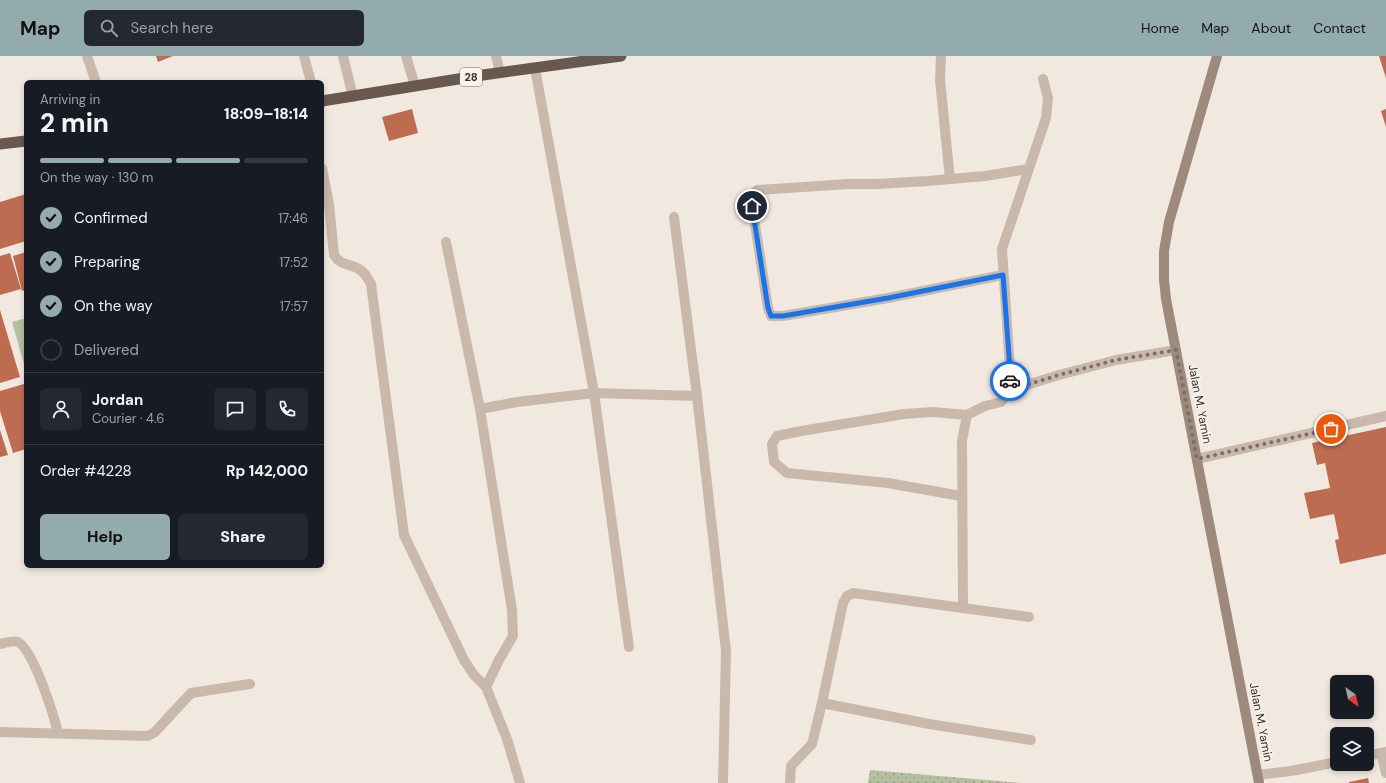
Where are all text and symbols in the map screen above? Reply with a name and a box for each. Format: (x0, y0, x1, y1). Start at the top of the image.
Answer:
search box (84, 10, 364, 46)
text: Map (20, 16, 60, 41)
icon: search (98, 17, 120, 39)
text: Search here (130, 18, 213, 38)
text: Home (1141, 19, 1179, 37)
text: Map (1201, 19, 1229, 37)
text: About (1251, 19, 1291, 37)
text: Contact (1313, 19, 1366, 37)
road number: 28 (460, 68, 482, 86)
text: Arriving in (40, 91, 100, 108)
text: 18:09–18:14 (224, 104, 308, 124)
text: 2 min (40, 106, 109, 140)
text: On the way · 130 m (40, 169, 153, 186)
pin (735, 189, 769, 223)
icon: home (741, 195, 763, 217)
icon: check (40, 207, 62, 229)
text: Confirmed (74, 208, 148, 228)
text: 17:46 (278, 210, 308, 227)
icon: check (40, 251, 62, 273)
text: Preparing (74, 252, 140, 272)
text: 17:52 (279, 254, 308, 271)
icon: check (40, 295, 62, 317)
text: On the way (74, 296, 153, 316)
text: 17:57 (280, 298, 308, 315)
text: Delivered (74, 340, 139, 360)
courier (990, 361, 1030, 401)
street label: Jalan M. Yamin (1184, 363, 1216, 445)
icon: car (999, 370, 1021, 392)
button: person (40, 388, 82, 430)
button: chat (214, 388, 256, 430)
button: phone (266, 388, 308, 430)
text: Jordan (92, 390, 143, 410)
text: Courier · 4.6 (92, 410, 164, 427)
pin (1314, 412, 1348, 446)
icon: bag (1320, 418, 1342, 440)
text: Order #4228 (40, 461, 132, 481)
text: Rp 142,000 (226, 461, 308, 481)
button: Help (40, 514, 170, 560)
button: Share (178, 514, 308, 560)
north arrow (1330, 675, 1374, 719)
map controls (1330, 675, 1374, 771)
street label: Jalan M. Yamin (1245, 681, 1277, 763)
button: layers (1330, 727, 1374, 771)

